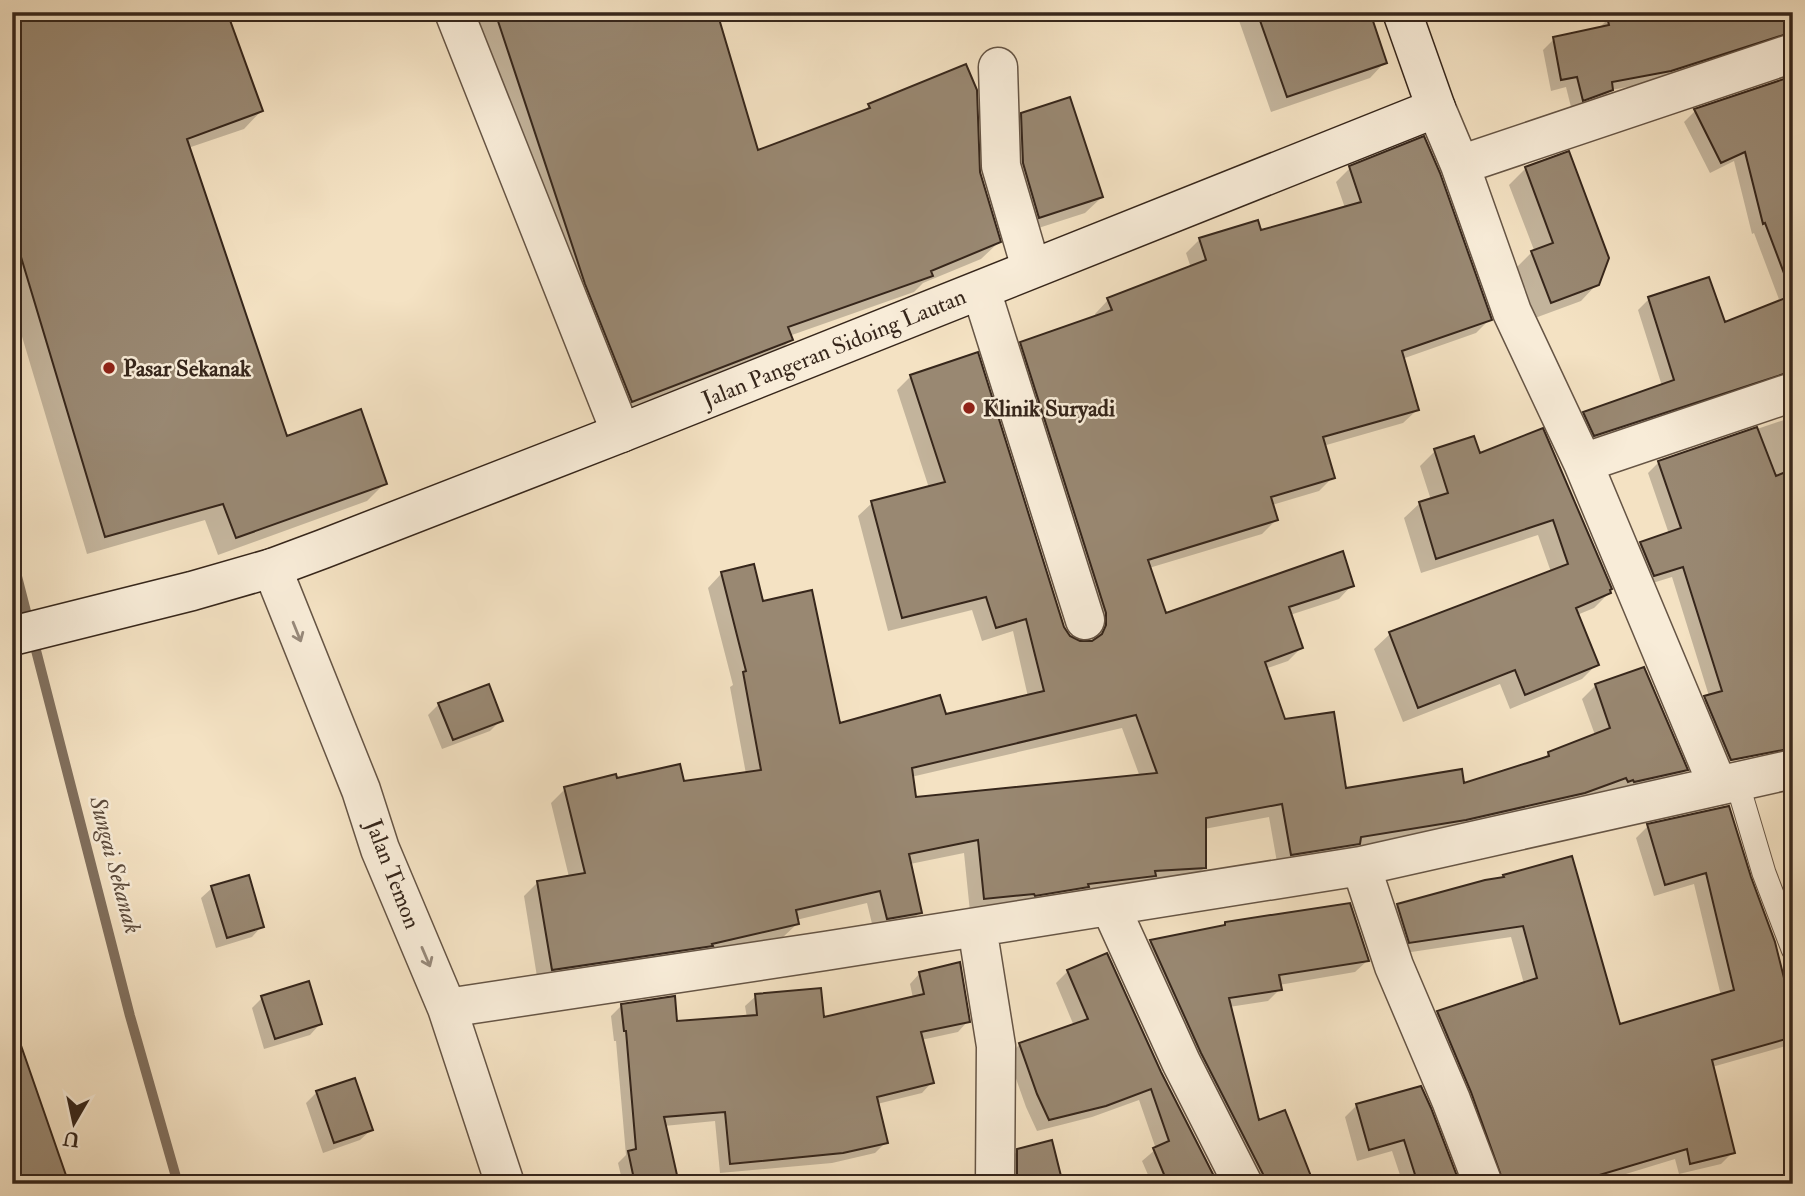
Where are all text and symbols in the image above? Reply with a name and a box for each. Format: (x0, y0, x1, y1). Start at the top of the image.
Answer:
street label: Jalan Pangeran Sidoing Lautan (697, 282, 970, 415)
place label: Pasar Sekanak (123, 354, 252, 383)
marker: Pasar Sekanak (101, 360, 117, 376)
place label: Klinik Suryadi (983, 394, 1115, 424)
marker: Klinik Suryadi (961, 400, 977, 416)
one-way arrow (292, 620, 305, 642)
water label: Sungai Sekanak (82, 792, 148, 937)
street label: Jalan Temon (359, 814, 427, 933)
one-way arrow (420, 946, 433, 967)
north arrow (38, 1088, 108, 1158)
text: U (62, 1126, 81, 1152)

